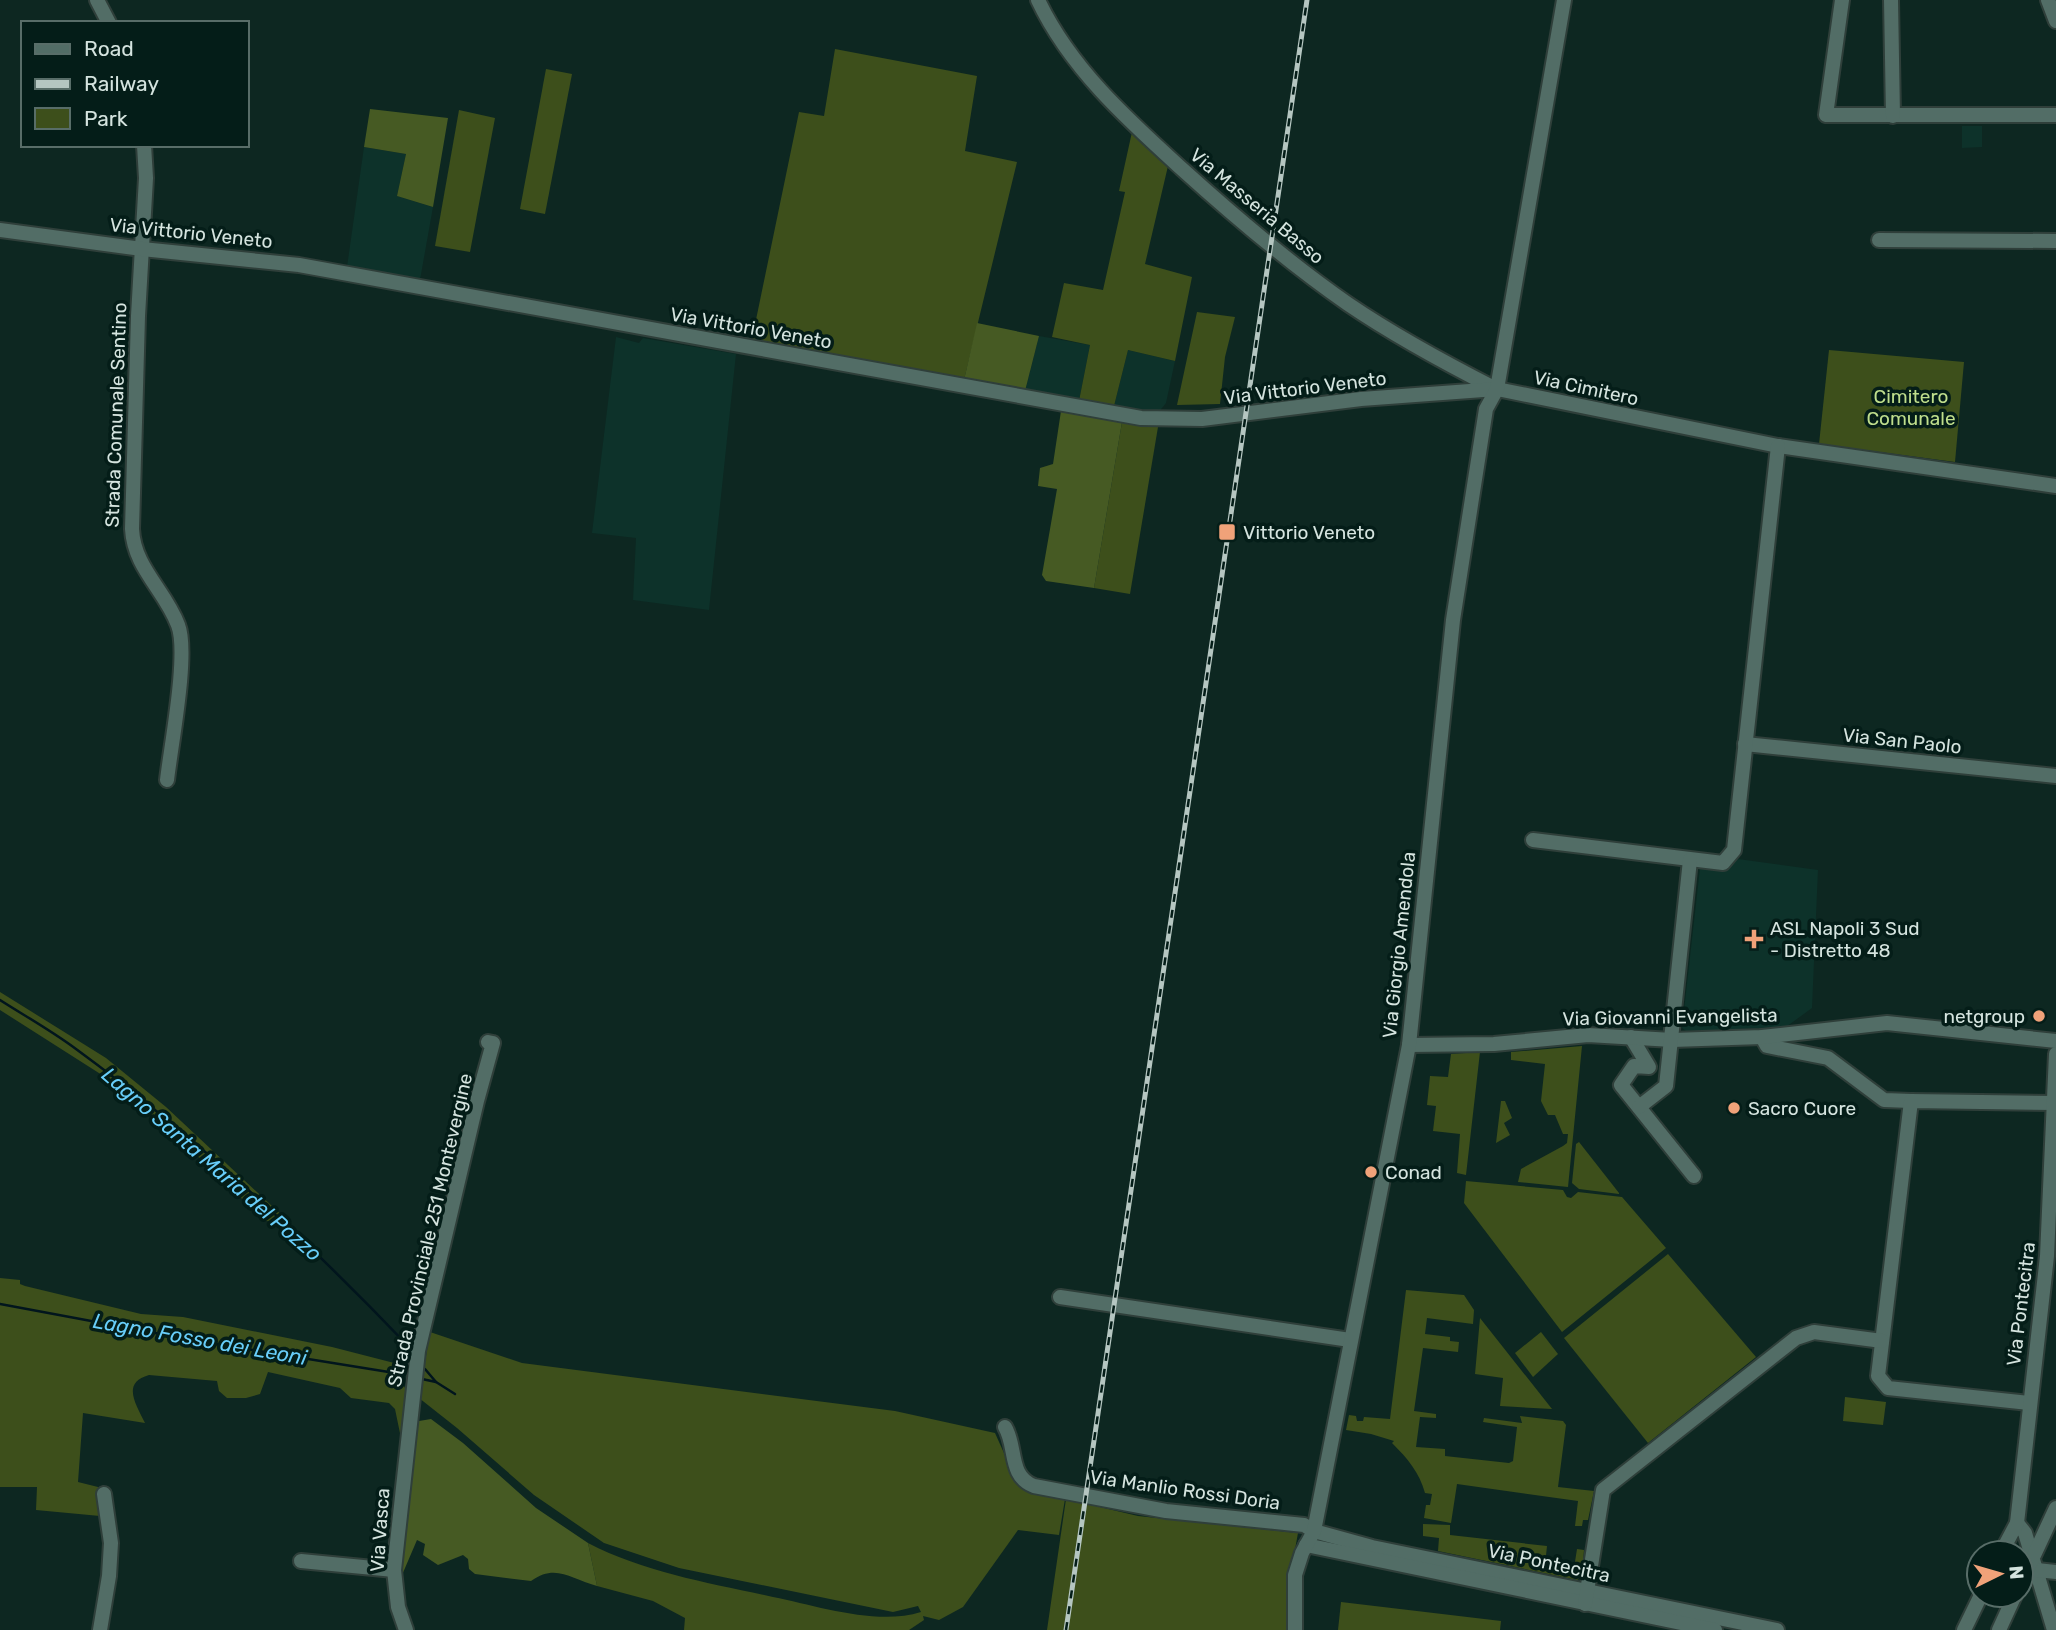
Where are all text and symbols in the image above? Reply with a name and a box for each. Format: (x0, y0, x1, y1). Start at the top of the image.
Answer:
legend (21, 21, 248, 147)
text: Road (84, 36, 134, 61)
text: Railway (84, 71, 159, 96)
text: Park (84, 106, 128, 131)
street label: Via Masseria Basso (1185, 143, 1329, 269)
street label: Via Vittorio Veneto (108, 213, 274, 253)
street label: Strada Comunale Sentino (101, 302, 131, 528)
street label: Via Vittorio Veneto (668, 302, 834, 354)
street label: Via Cimitero (1531, 366, 1641, 410)
street label: Via Vittorio Veneto (1222, 367, 1388, 409)
park label: Cimitero Comunale (1866, 385, 1956, 430)
place label: Vittorio Veneto (1243, 521, 1375, 544)
marker: Vittorio Veneto (1217, 522, 1237, 542)
street label: Via San Paolo (1841, 723, 1963, 759)
street label: Via Giorgio Amendola (1378, 850, 1420, 1040)
place label: ASL Napoli 3 Sud - Distretto 48 (1770, 917, 1920, 962)
marker: ASL Napoli 3 Sud - Distretto 48 (1744, 929, 1764, 949)
street label: Via Giovanni Evangelista (1562, 1004, 1778, 1030)
place label: netgroup (1943, 1005, 2025, 1028)
marker: netgroup (2031, 1008, 2047, 1024)
water label: Lagno Santa Maria del Pozzo (97, 1062, 327, 1266)
street label: Strada Provinciale 251 Montevergine (383, 1071, 477, 1389)
place label: Sacro Cuore (1748, 1097, 1856, 1120)
marker: Sacro Cuore (1726, 1100, 1742, 1116)
place label: Conad (1385, 1161, 1442, 1184)
marker: Conad (1363, 1164, 1379, 1180)
street label: Via Pontecitra (2002, 1241, 2040, 1367)
water label: Lagno Fosso dei Leoni (91, 1308, 310, 1370)
street label: Via Manlio Rossi Doria (1088, 1465, 1282, 1515)
street label: Via Vasca (366, 1487, 394, 1573)
street label: Via Pontecitra (1486, 1539, 1612, 1587)
north arrow (1965, 1539, 2035, 1609)
text: N (2004, 1565, 2028, 1580)

